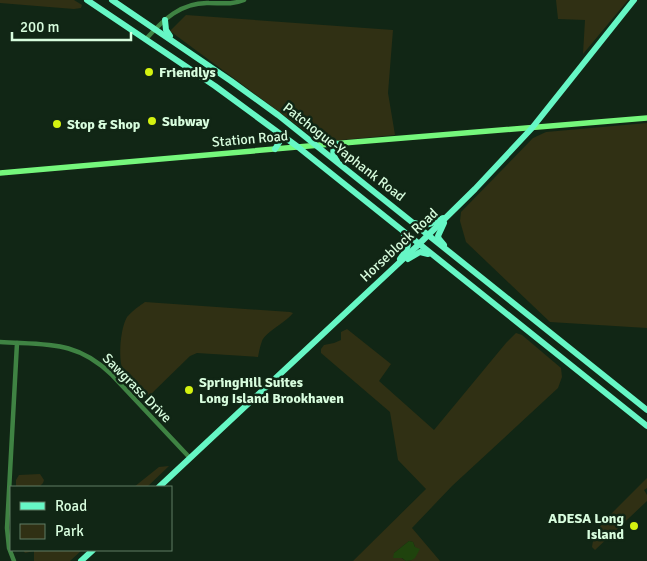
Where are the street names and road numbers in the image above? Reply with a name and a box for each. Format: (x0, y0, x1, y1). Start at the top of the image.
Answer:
street label: Patchogue-Yaphank Road (279, 99, 409, 205)
street label: Station Road (211, 127, 289, 151)
street label: Horseblock Road (357, 205, 441, 285)
street label: Sawgrass Drive (99, 350, 175, 426)

